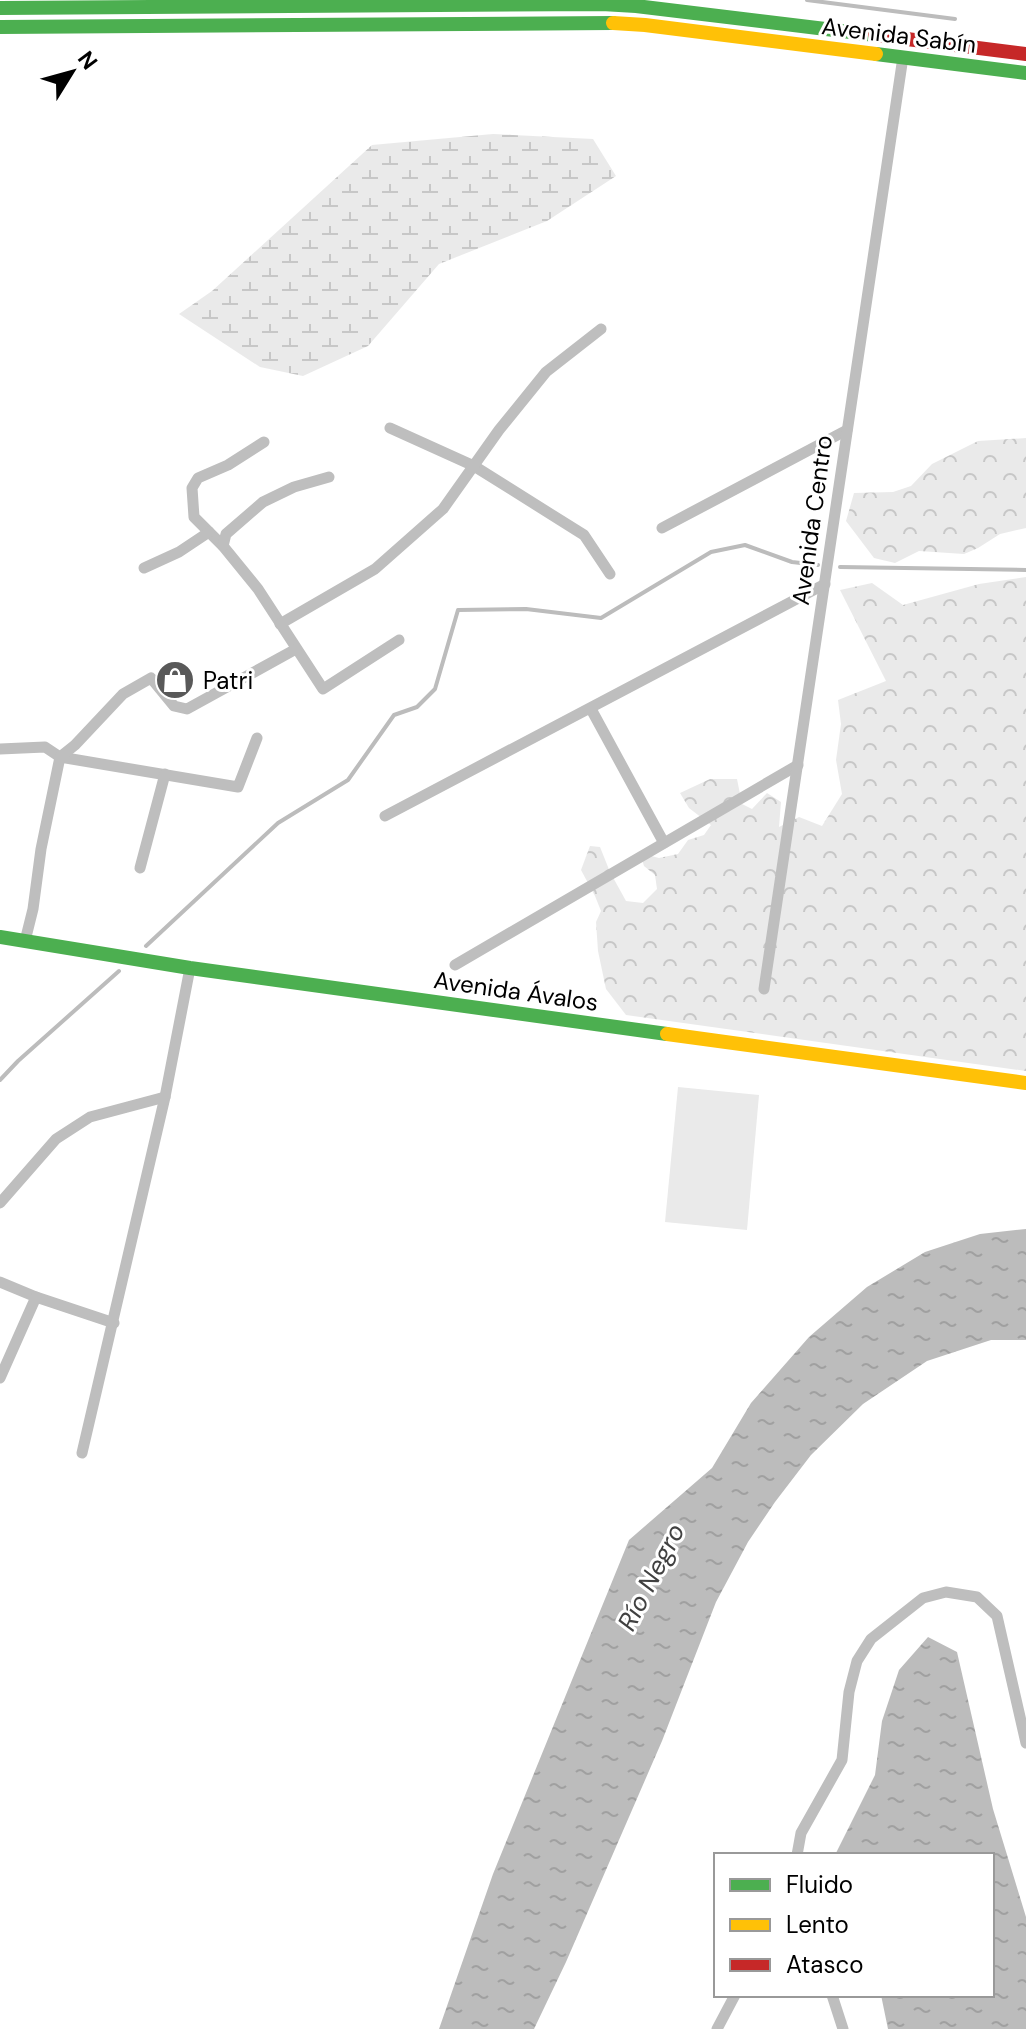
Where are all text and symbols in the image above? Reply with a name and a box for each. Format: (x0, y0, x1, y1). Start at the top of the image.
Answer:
street label: Avenida Sabín (820, 10, 978, 60)
north arrow (32, 32, 112, 112)
text: N (71, 45, 104, 75)
street label: Avenida Centro (785, 433, 839, 607)
shop icon: Patri (154, 659, 196, 701)
place label: Patri (203, 665, 253, 696)
street label: Avenida Ávalos (432, 964, 600, 1018)
water label: Río Negro (610, 1518, 692, 1636)
legend (714, 1853, 994, 1997)
text: Fluido (786, 1869, 853, 1900)
text: Lento (786, 1909, 849, 1940)
text: Atasco (786, 1949, 863, 1980)

